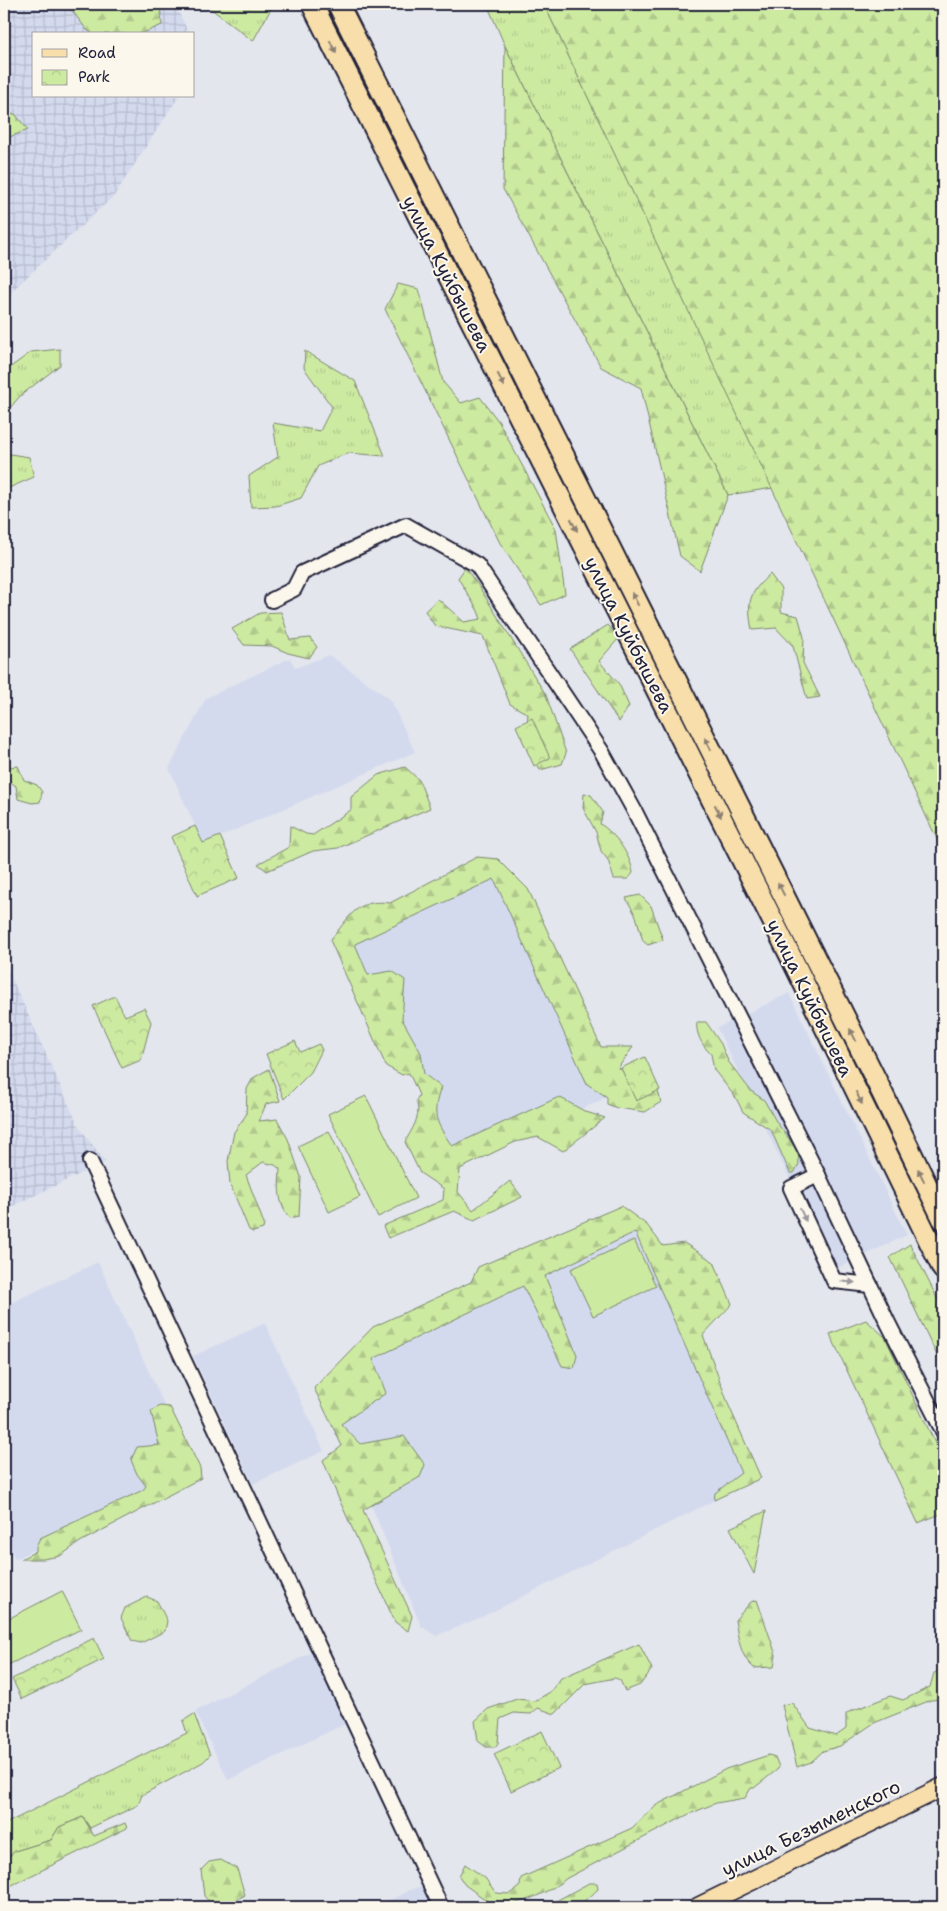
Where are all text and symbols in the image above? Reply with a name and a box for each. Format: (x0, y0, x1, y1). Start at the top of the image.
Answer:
legend (32, 32, 195, 98)
one-way arrow (330, 40, 338, 54)
text: Road (78, 43, 116, 63)
text: Park (78, 67, 110, 87)
street label: улица Куйбышева (397, 191, 497, 357)
one-way arrow (497, 373, 505, 387)
one-way arrow (570, 518, 578, 532)
street label: улица Куйбышева (579, 552, 679, 718)
one-way arrow (631, 592, 639, 606)
one-way arrow (704, 737, 712, 751)
one-way arrow (714, 804, 722, 818)
one-way arrow (777, 882, 785, 897)
street label: улица Куйбышева (761, 915, 859, 1081)
one-way arrow (849, 1028, 857, 1042)
one-way arrow (855, 1091, 863, 1105)
one-way arrow (917, 1168, 925, 1182)
one-way arrow (800, 1208, 808, 1222)
one-way arrow (841, 1278, 857, 1286)
street label: улица Безыменского (717, 1774, 905, 1882)

